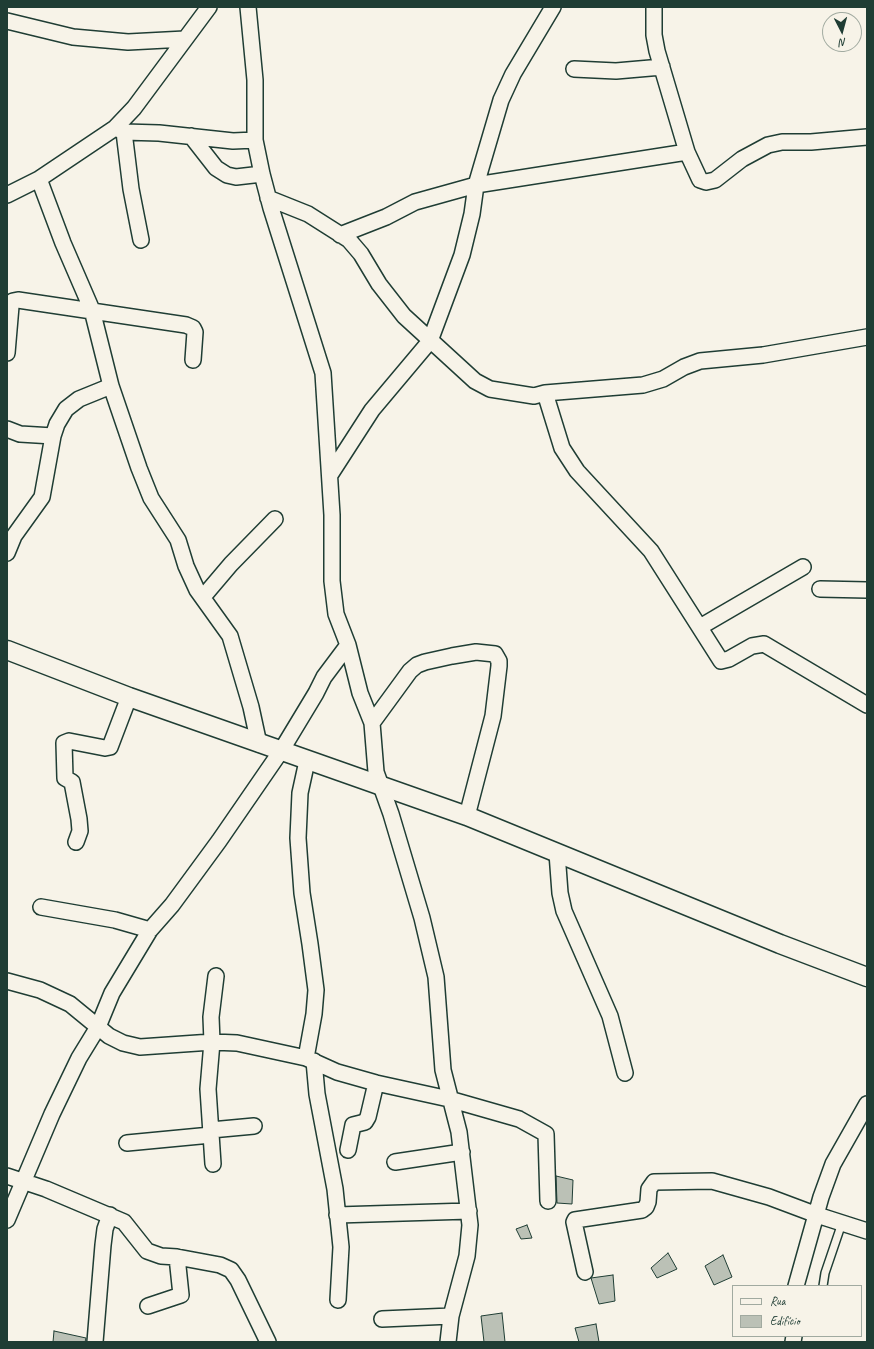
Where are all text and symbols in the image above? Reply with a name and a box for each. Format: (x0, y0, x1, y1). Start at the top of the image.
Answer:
north arrow (822, 12, 862, 52)
text: N (839, 36, 847, 50)
legend (732, 1285, 862, 1337)
text: Rua (770, 1293, 785, 1309)
text: Edifício (770, 1313, 800, 1329)

